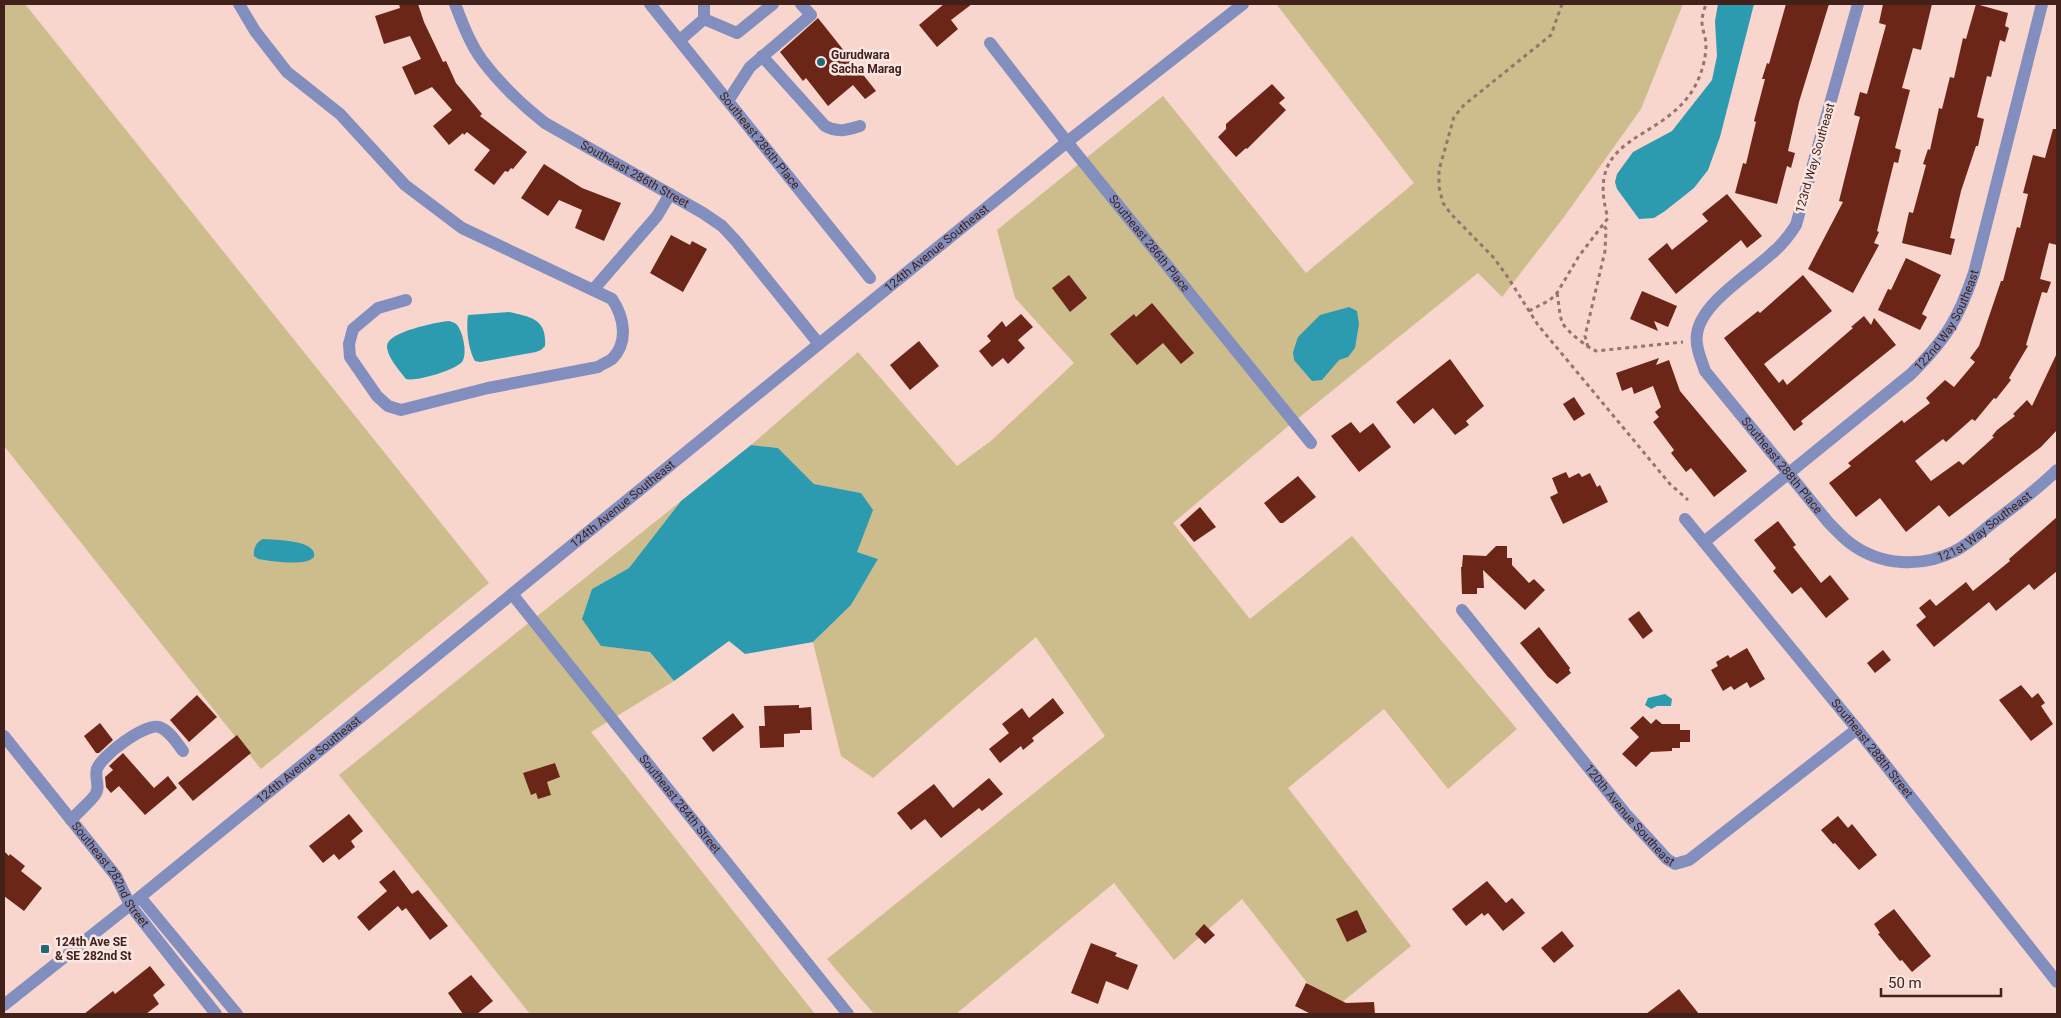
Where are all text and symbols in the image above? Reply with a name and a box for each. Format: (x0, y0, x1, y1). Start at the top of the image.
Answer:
place label: Gurudwara Sacha Marag (831, 48, 902, 76)
marker: Gurudwara Sacha Marag (815, 56, 827, 68)
street label: Southeast 286th Place (716, 89, 803, 192)
street label: 123rd Way Southeast (1793, 101, 1837, 215)
street label: Southeast 286th Street (578, 138, 692, 211)
street label: Southeast 286th Place (1106, 192, 1193, 295)
street label: 124th Avenue Southeast (882, 202, 992, 295)
street label: 122nd Way Southeast (1911, 268, 1982, 374)
street label: Southeast 288th Place (1738, 414, 1825, 517)
street label: 124th Avenue Southeast (568, 457, 678, 551)
street label: 121st Way Southeast (1935, 489, 2034, 565)
street label: Southeast 288th Street (1828, 696, 1916, 801)
street label: 124th Avenue Southeast (254, 713, 363, 806)
street label: Southeast 284th Street (636, 752, 724, 856)
street label: 120th Avenue Southeast (1582, 761, 1677, 869)
street label: Southeast 282nd Street (69, 819, 152, 930)
place label: 124th Ave SE & SE 282nd St (55, 935, 132, 963)
marker: 124th Ave SE & SE 282nd St (39, 943, 51, 955)
scale bar (1881, 966, 2001, 998)
text: 50 m (1888, 974, 1922, 992)

